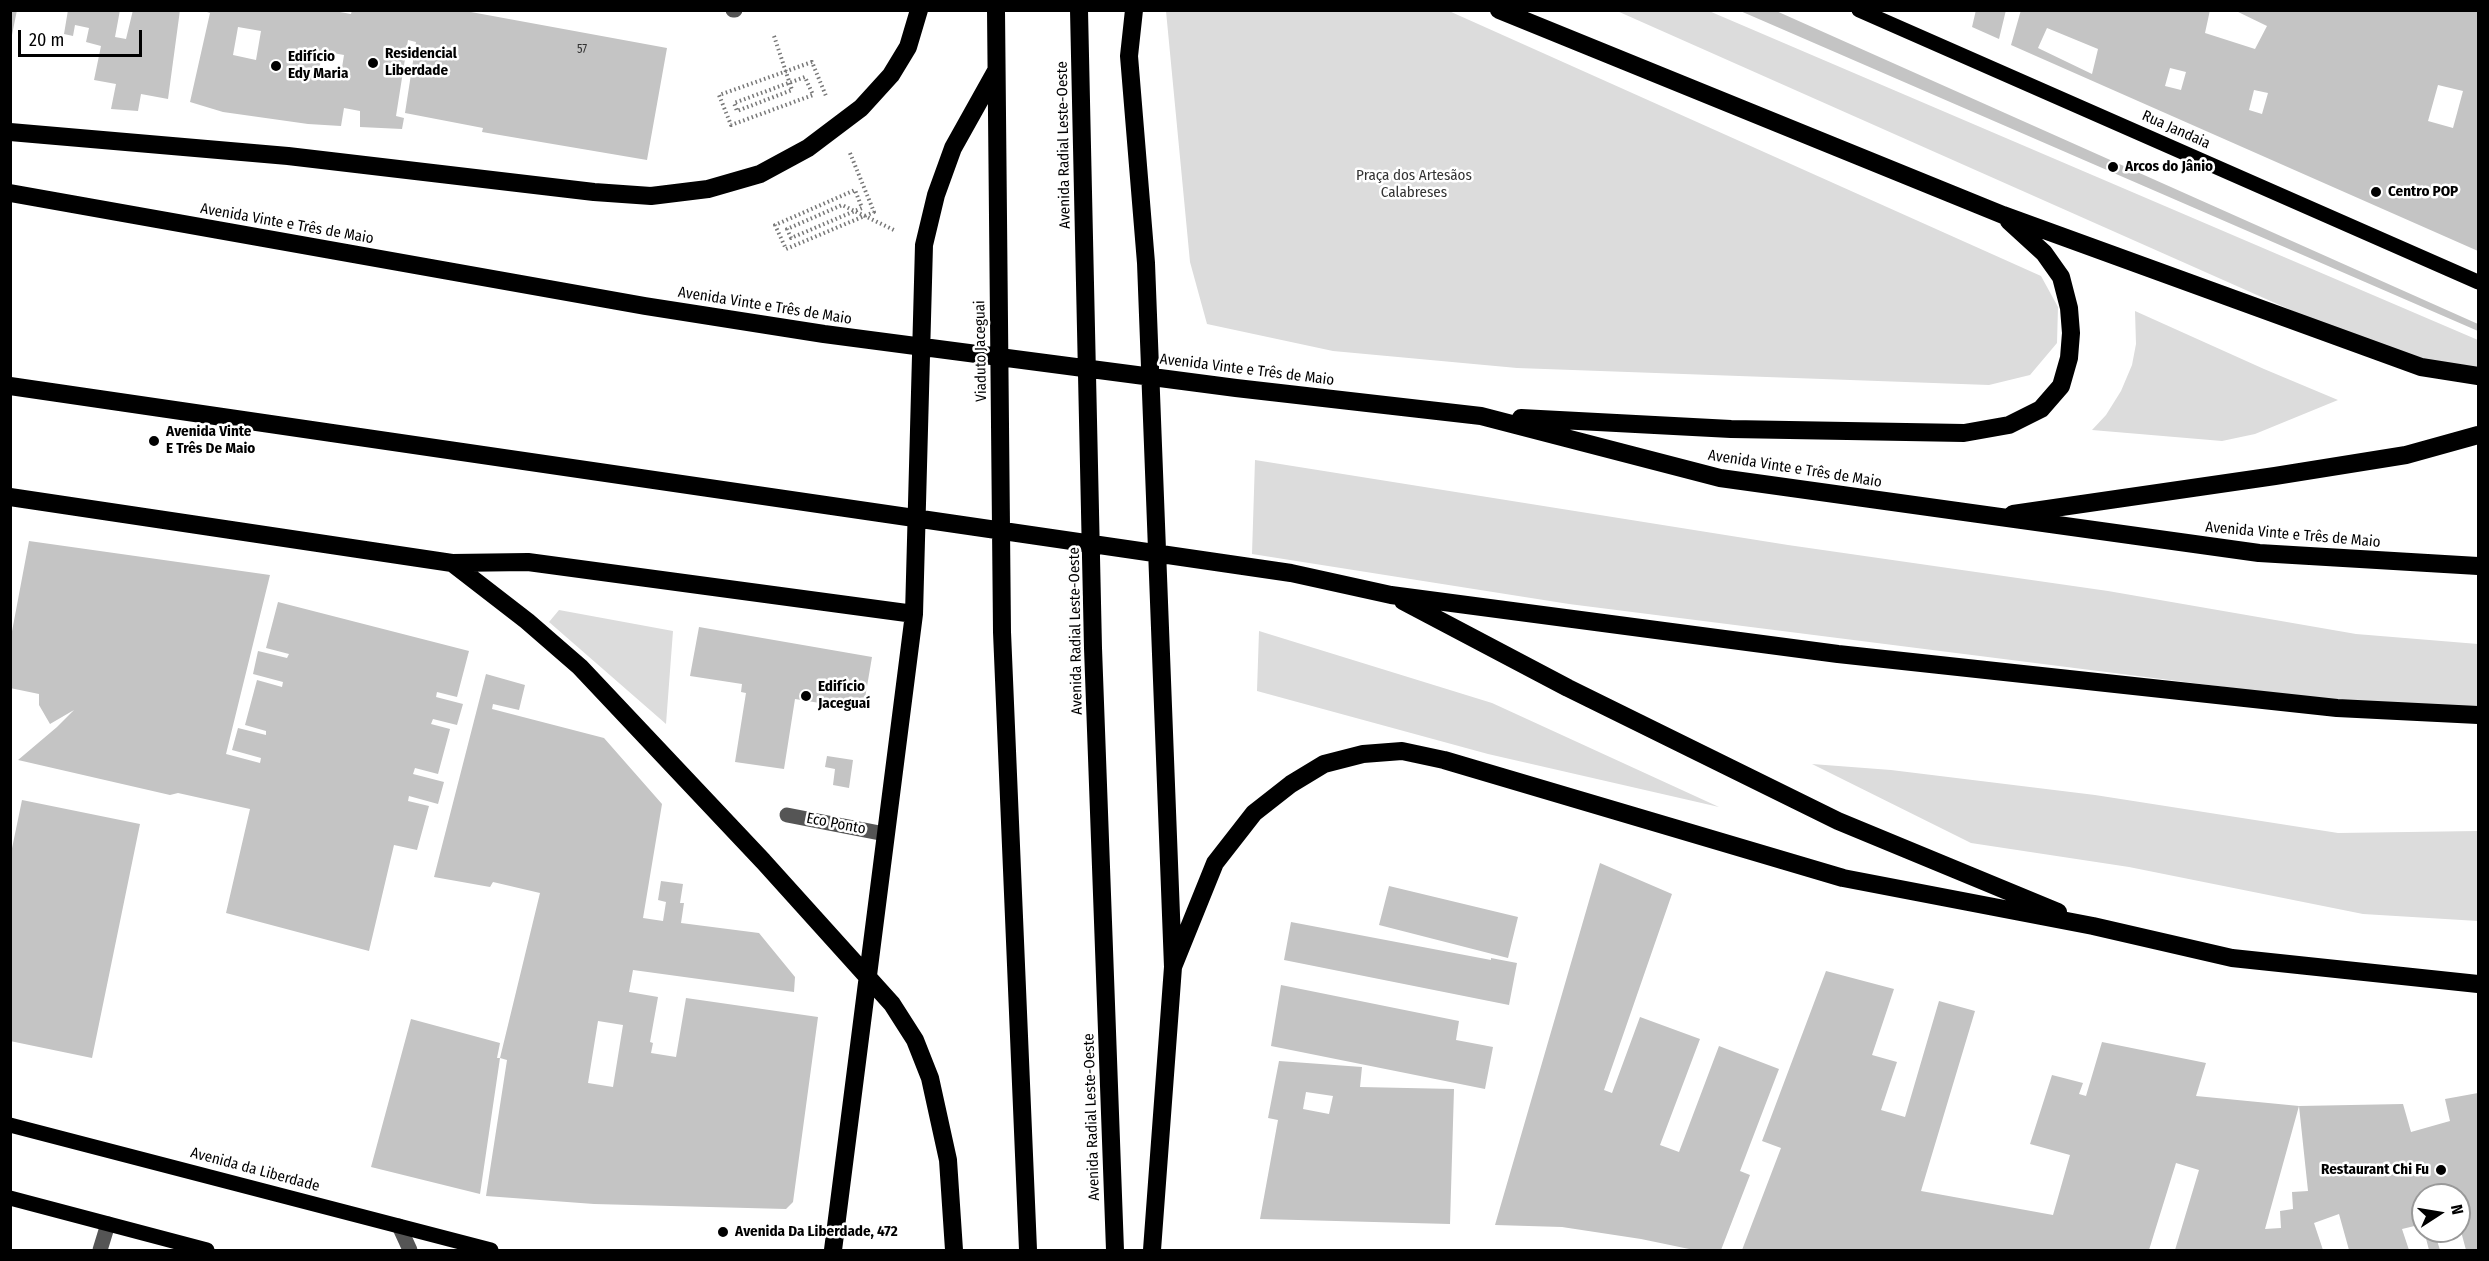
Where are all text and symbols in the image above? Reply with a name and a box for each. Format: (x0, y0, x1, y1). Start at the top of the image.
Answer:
scale bar (21, 18, 146, 56)
text: 20 m (29, 29, 64, 51)
house number: 57 (577, 43, 587, 57)
place label: Residencial Liberdade (385, 45, 457, 80)
place label: Edifício Edy Maria (288, 48, 348, 83)
marker: Residencial Liberdade (366, 56, 380, 70)
marker: Edifício Edy Maria (269, 59, 283, 73)
street label: Avenida Radial Leste-Oeste (1054, 61, 1074, 229)
street label: Rua Jandaia (2139, 107, 2213, 153)
place label: Arcos do Jânio (2125, 158, 2213, 176)
marker: Arcos do Jânio (2106, 160, 2120, 174)
park label: Praça dos Artesãos Calabreses (1356, 167, 1472, 202)
place label: Centro POP (2388, 183, 2458, 201)
marker: Centro POP (2369, 185, 2383, 199)
street label: Avenida Vinte e Três de Maio (199, 200, 375, 248)
street label: Avenida Vinte e Três de Maio (677, 283, 853, 329)
street label: Viaduto Jaceguai (971, 300, 991, 402)
street label: Avenida Vinte e Três de Maio (1159, 350, 1335, 390)
place label: Avenida Vinte E Três De Maio (166, 423, 255, 458)
marker: Avenida Vinte E Três De Maio (147, 434, 161, 448)
street label: Avenida Vinte e Três de Maio (1707, 446, 1883, 492)
street label: Avenida Vinte e Três de Maio (2205, 518, 2381, 552)
street label: Avenida Radial Leste-Oeste (1066, 547, 1086, 715)
place label: Edifício Jaceguaí (818, 678, 870, 713)
marker: Edifício Jaceguaí (799, 689, 813, 703)
street label: Eco Ponto (805, 809, 867, 839)
street label: Avenida Radial Leste-Oeste (1080, 1033, 1104, 1201)
street label: Avenida da Liberdade (188, 1144, 322, 1196)
place label: Restaurant Chi Fu (2321, 1161, 2429, 1179)
marker: Restaurant Chi Fu (2434, 1163, 2448, 1177)
north arrow (2411, 1183, 2471, 1243)
text: N (2447, 1203, 2467, 1216)
place label: Avenida Da Liberdade, 472 (735, 1223, 898, 1241)
marker: Avenida Da Liberdade, 472 (716, 1225, 730, 1239)

